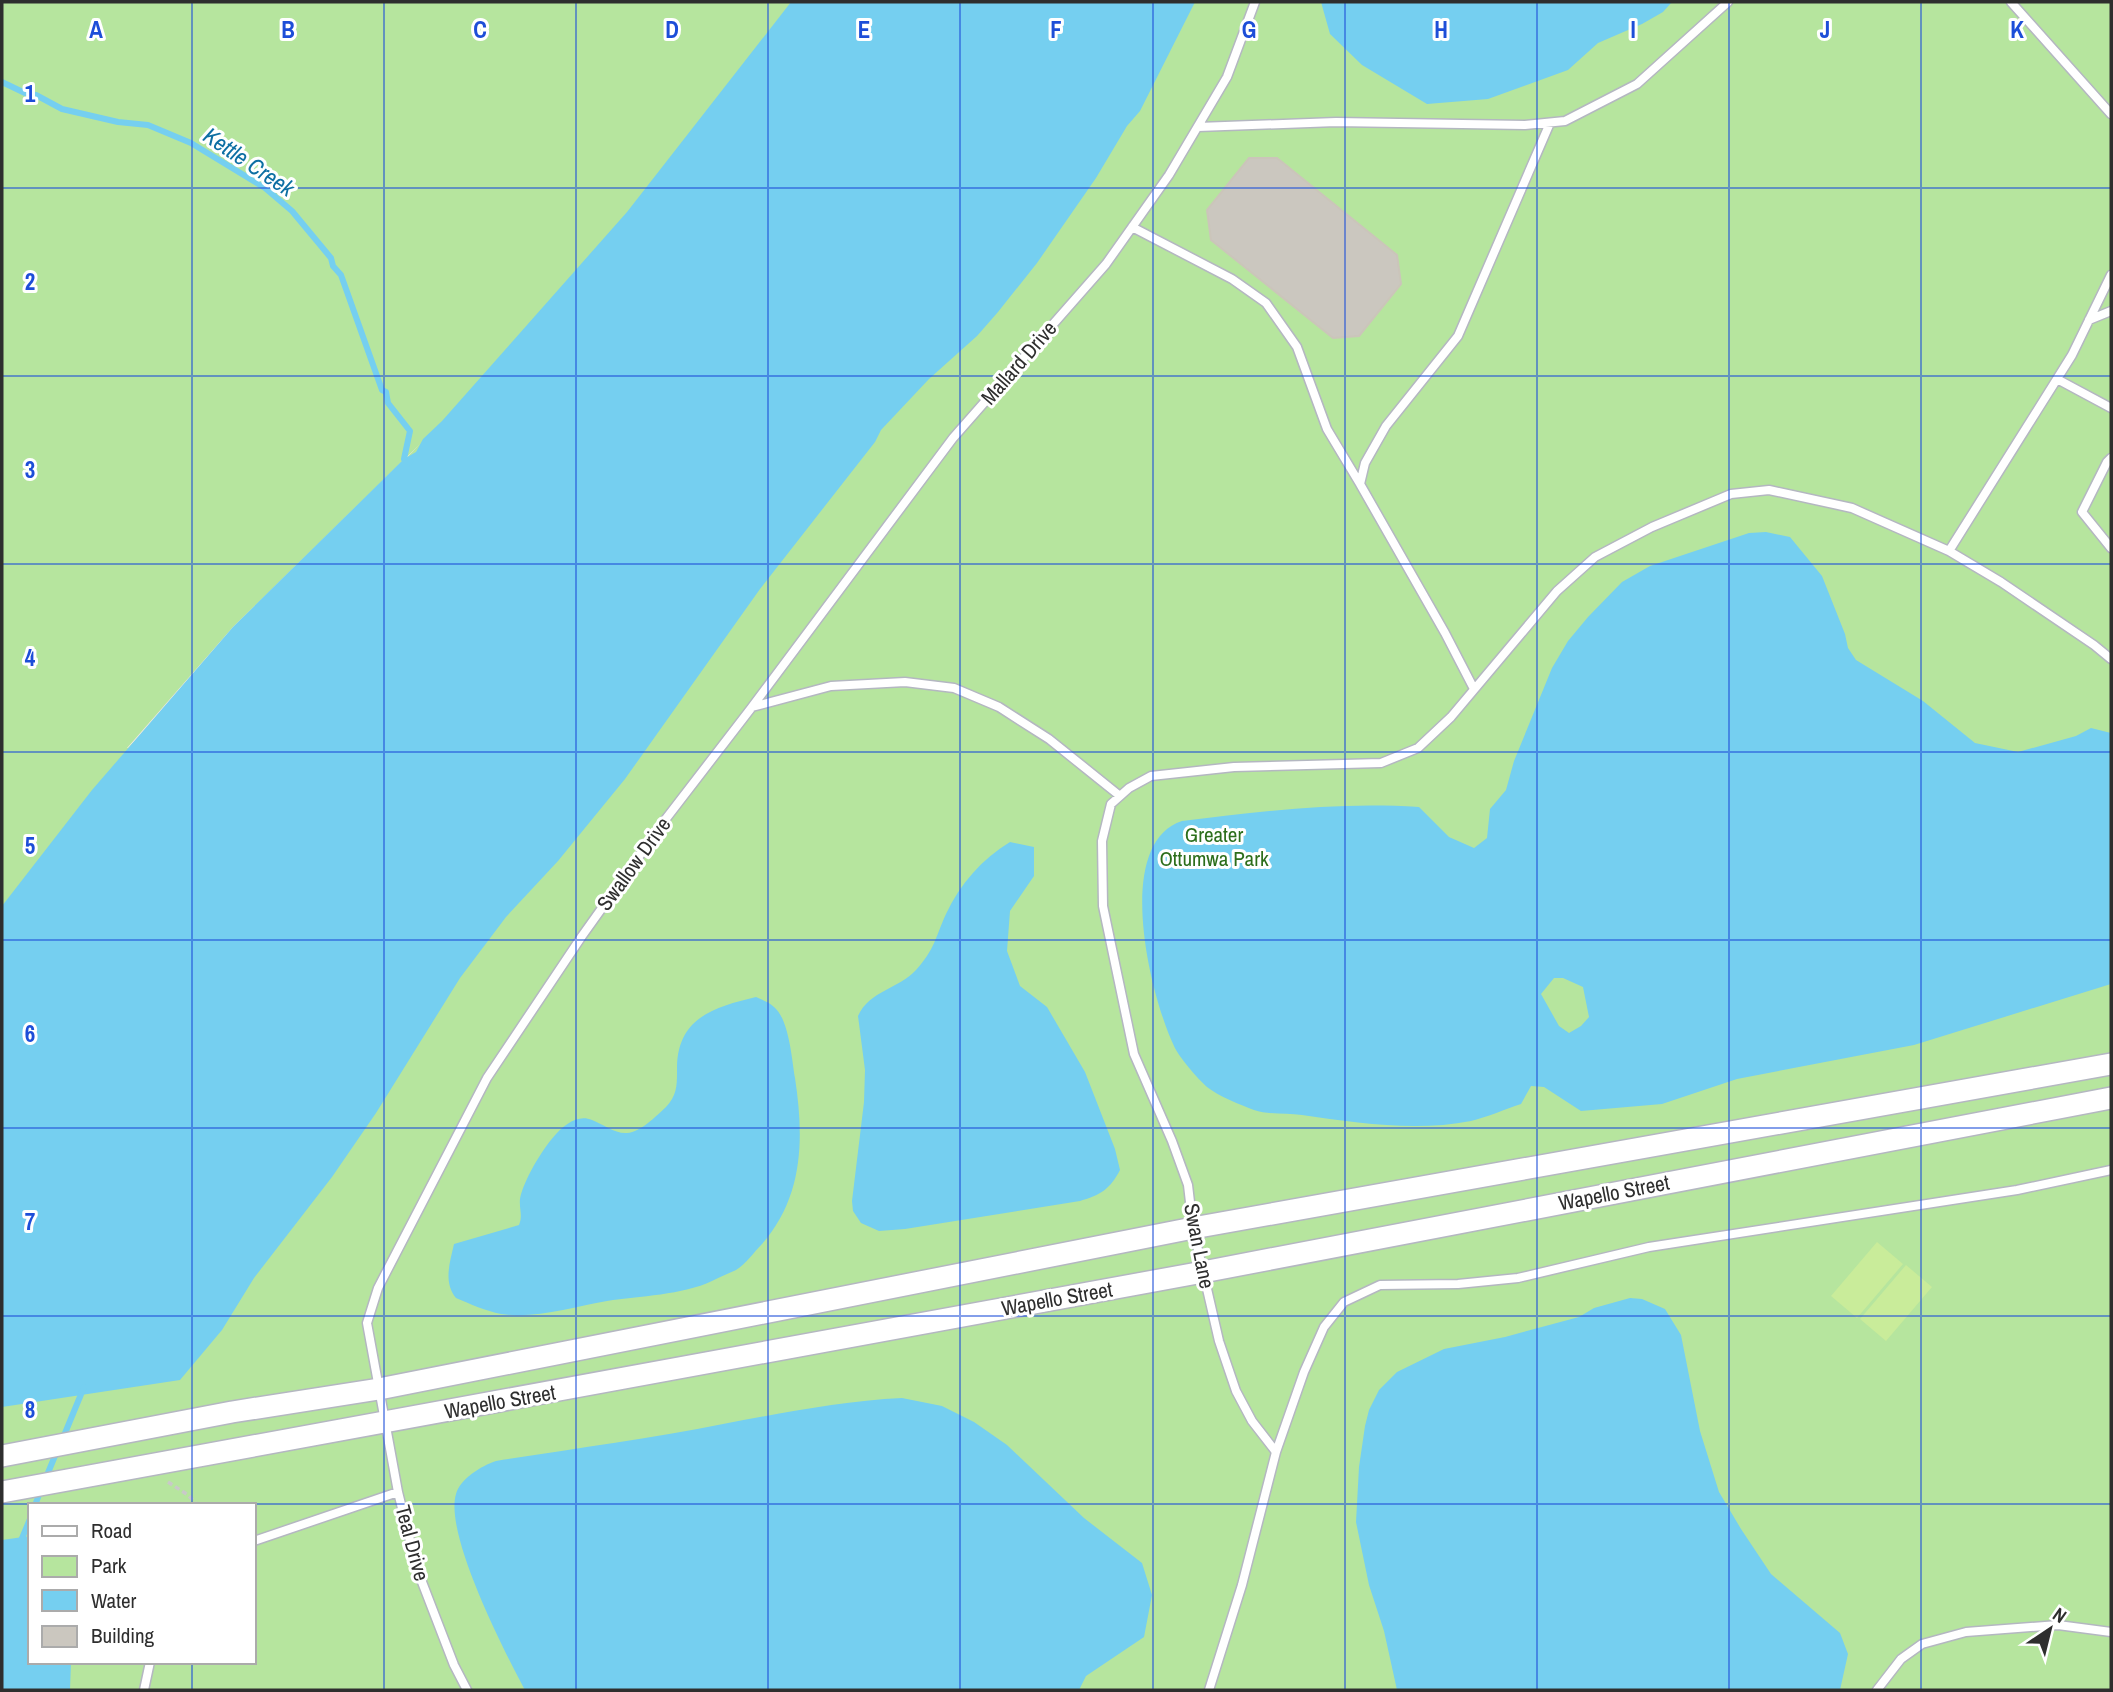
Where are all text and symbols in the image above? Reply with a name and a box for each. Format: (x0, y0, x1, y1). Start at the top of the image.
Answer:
text: A (89, 14, 103, 45)
text: B (281, 14, 295, 45)
text: C (473, 14, 487, 45)
text: D (665, 14, 679, 45)
text: E (858, 14, 870, 45)
text: F (1050, 14, 1062, 45)
text: G (1242, 14, 1256, 45)
text: H (1434, 14, 1448, 45)
text: I (1630, 14, 1636, 45)
text: J (1820, 14, 1830, 45)
text: K (2010, 14, 2024, 45)
text: 1 (25, 78, 36, 109)
water label: Kettle Creek (198, 120, 302, 204)
text: 2 (25, 266, 35, 297)
street label: Mallard Drive (974, 315, 1063, 411)
text: 3 (25, 454, 35, 485)
text: 4 (25, 642, 36, 673)
street label: Swallow Drive (590, 811, 677, 916)
park label: Greater Ottumwa Park (1159, 820, 1269, 873)
text: 5 (25, 830, 35, 861)
text: 6 (25, 1018, 35, 1049)
street label: Wapello Street (1556, 1168, 1672, 1217)
street label: Swan Lane (1177, 1201, 1222, 1291)
text: 7 (25, 1206, 35, 1237)
street label: Wapello Street (999, 1274, 1115, 1323)
street label: Wapello Street (442, 1377, 558, 1426)
text: 8 (25, 1394, 35, 1425)
street label: Teal Drive (388, 1502, 437, 1584)
legend (28, 1503, 256, 1664)
text: Road (91, 1516, 132, 1545)
text: Park (91, 1551, 127, 1580)
text: Water (91, 1586, 137, 1615)
north arrow (2015, 1594, 2085, 1664)
text: N (2048, 1601, 2072, 1629)
text: Building (91, 1621, 155, 1650)

